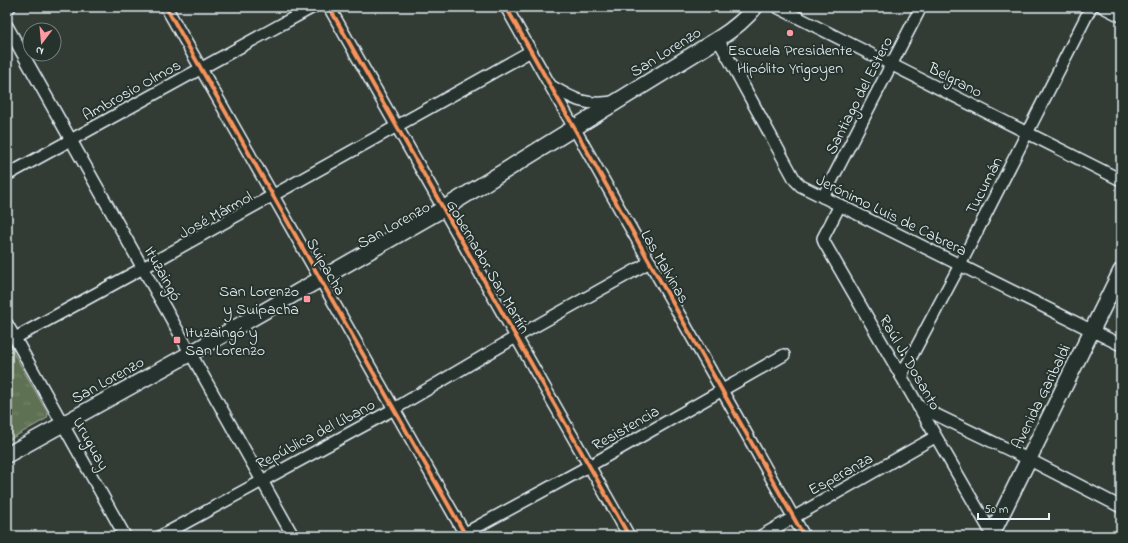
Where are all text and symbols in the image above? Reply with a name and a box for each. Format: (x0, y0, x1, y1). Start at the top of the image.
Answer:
street label: San Lorenzo (626, 21, 706, 84)
north arrow (22, 22, 62, 62)
marker: Escuela Presidente Hipólito Yrigoyen (785, 28, 795, 38)
street label: Santiago del Estero (820, 33, 900, 159)
place label: Escuela Presidente Hipólito Yrigoyen (728, 39, 853, 81)
text: N (34, 42, 45, 59)
street label: Ambrosio Olmos (78, 54, 186, 128)
street label: Belgrano (923, 57, 986, 105)
street label: Tucumán (960, 153, 1010, 219)
street label: Jerónimo Luis de Cabrera (811, 169, 971, 263)
street label: José Mármol (175, 185, 258, 246)
street label: Gobernador San Martín (439, 195, 536, 339)
street label: San Lorenzo (353, 196, 435, 256)
street label: Las Malvinas (634, 226, 695, 308)
street label: Suipacha (299, 234, 351, 300)
street label: Ituzaingó (137, 242, 187, 306)
place label: San Lorenzo y Suipacha (219, 280, 299, 322)
marker: San Lorenzo y Suipacha (302, 294, 312, 304)
street label: Raúl J. Dosanto (872, 311, 946, 415)
place label: Ituzaingó y San Lorenzo (185, 321, 265, 363)
marker: Ituzaingó y San Lorenzo (172, 335, 182, 345)
street label: Avenida Garibaldi (1006, 340, 1078, 453)
street label: San Lorenzo (67, 351, 149, 411)
street label: República del Líbano (252, 393, 380, 476)
street label: Resistencia (588, 400, 664, 458)
street label: Uruguay (66, 413, 115, 475)
street label: Esperanza (804, 447, 878, 502)
scale bar (978, 495, 1049, 521)
text: 50 m (984, 501, 1008, 519)

